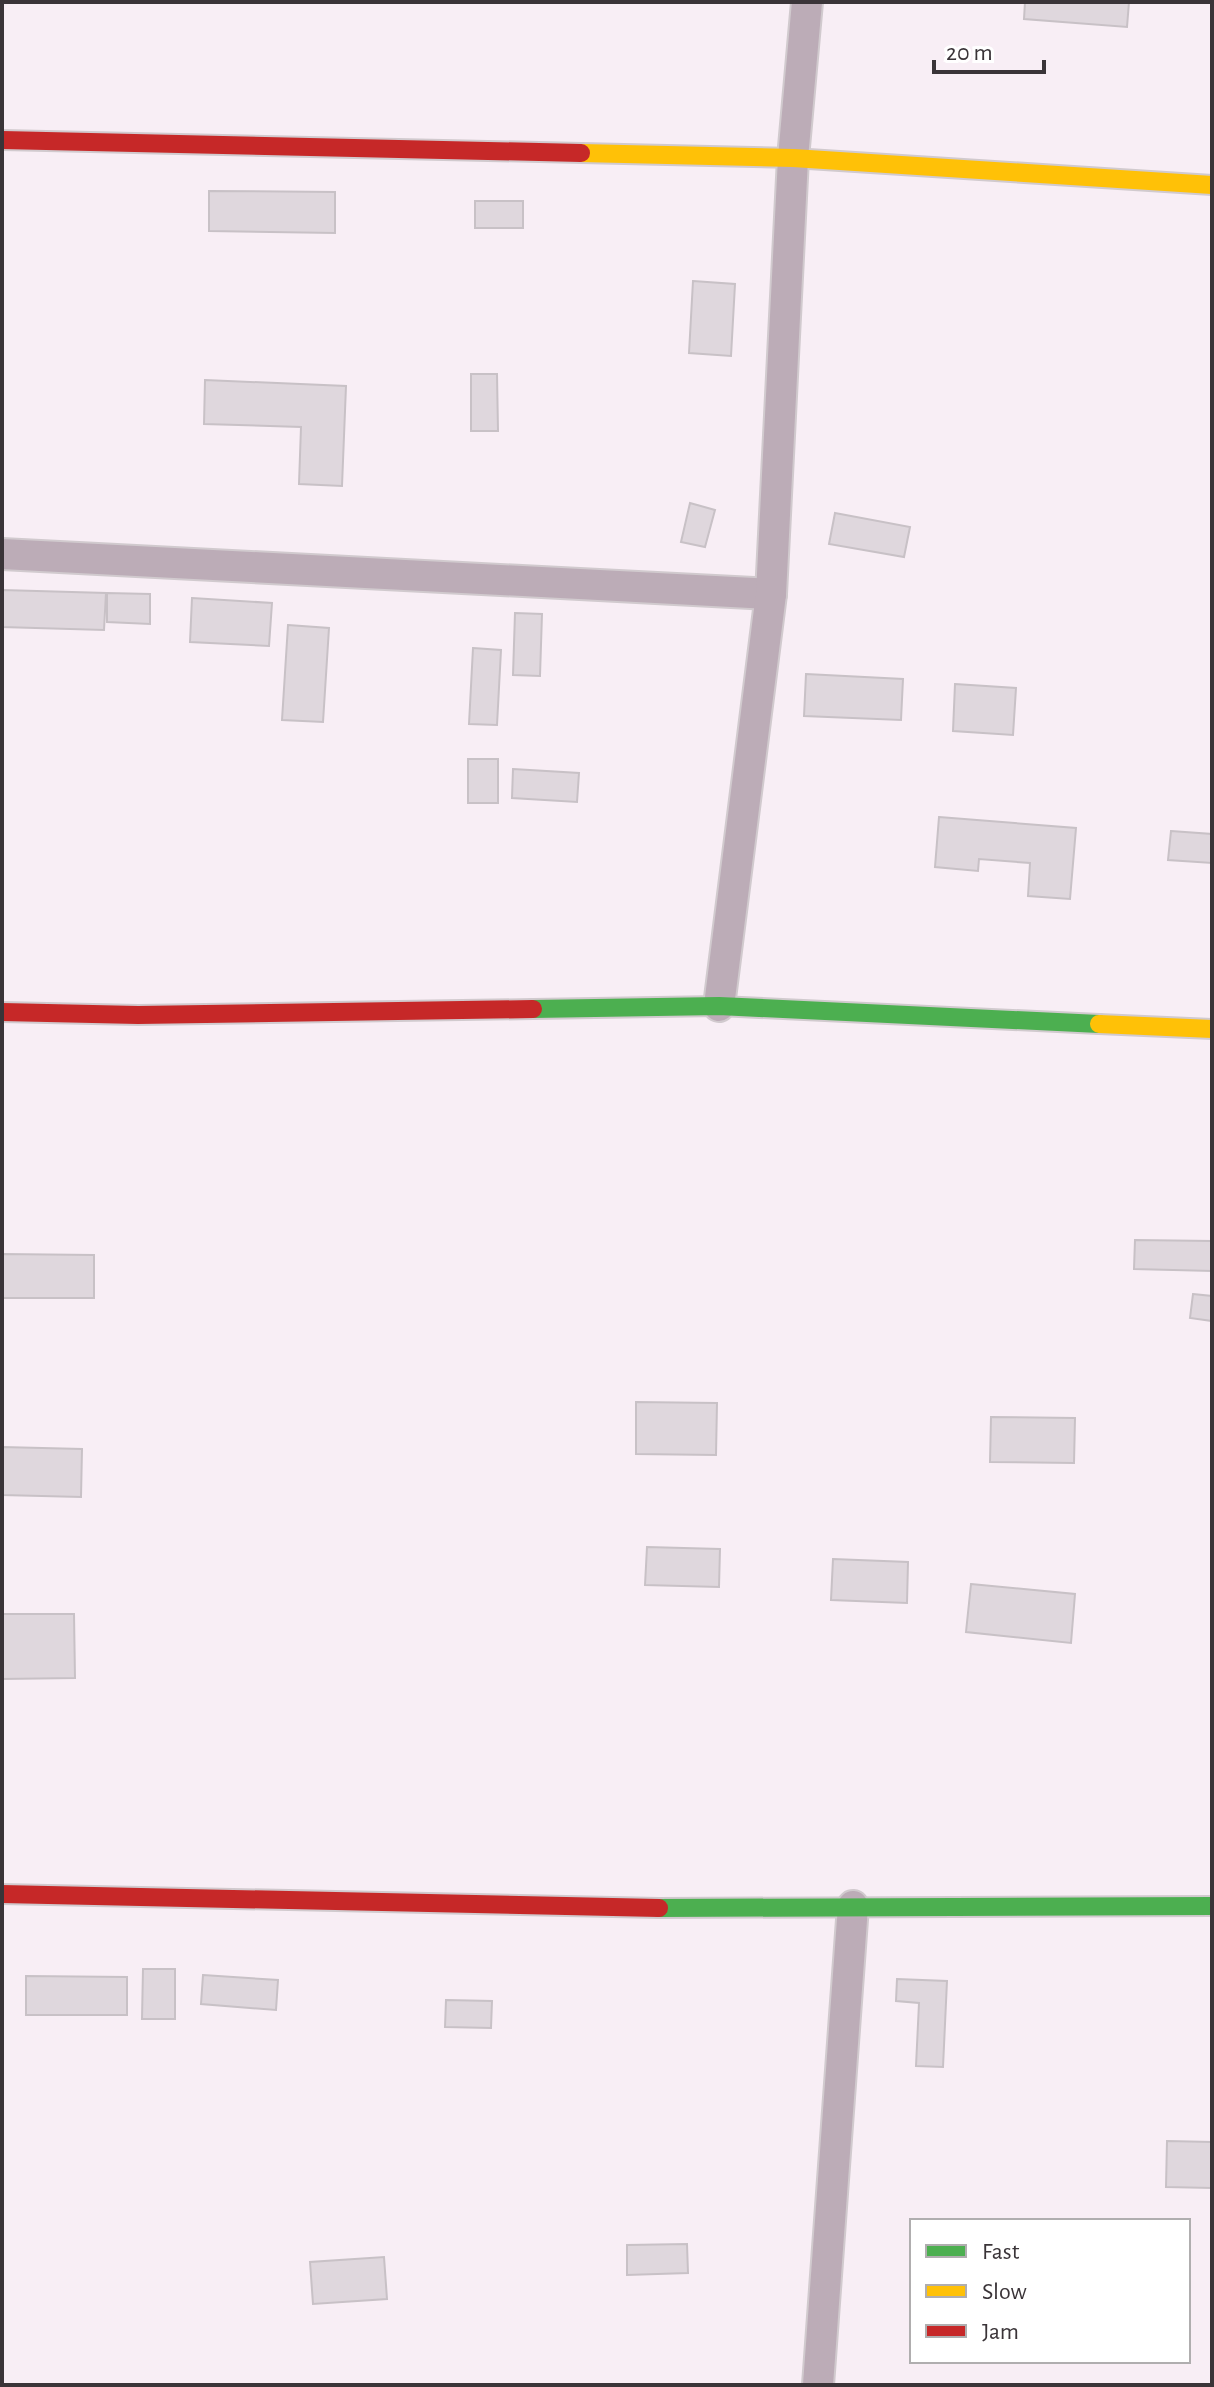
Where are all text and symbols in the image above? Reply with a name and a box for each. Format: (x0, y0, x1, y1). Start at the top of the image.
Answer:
scale bar (934, 24, 1044, 74)
text: 20 m (946, 41, 993, 65)
legend (910, 2219, 1190, 2363)
text: Fast (982, 2240, 1020, 2264)
text: Slow (982, 2280, 1027, 2304)
text: Jam (982, 2320, 1019, 2344)

